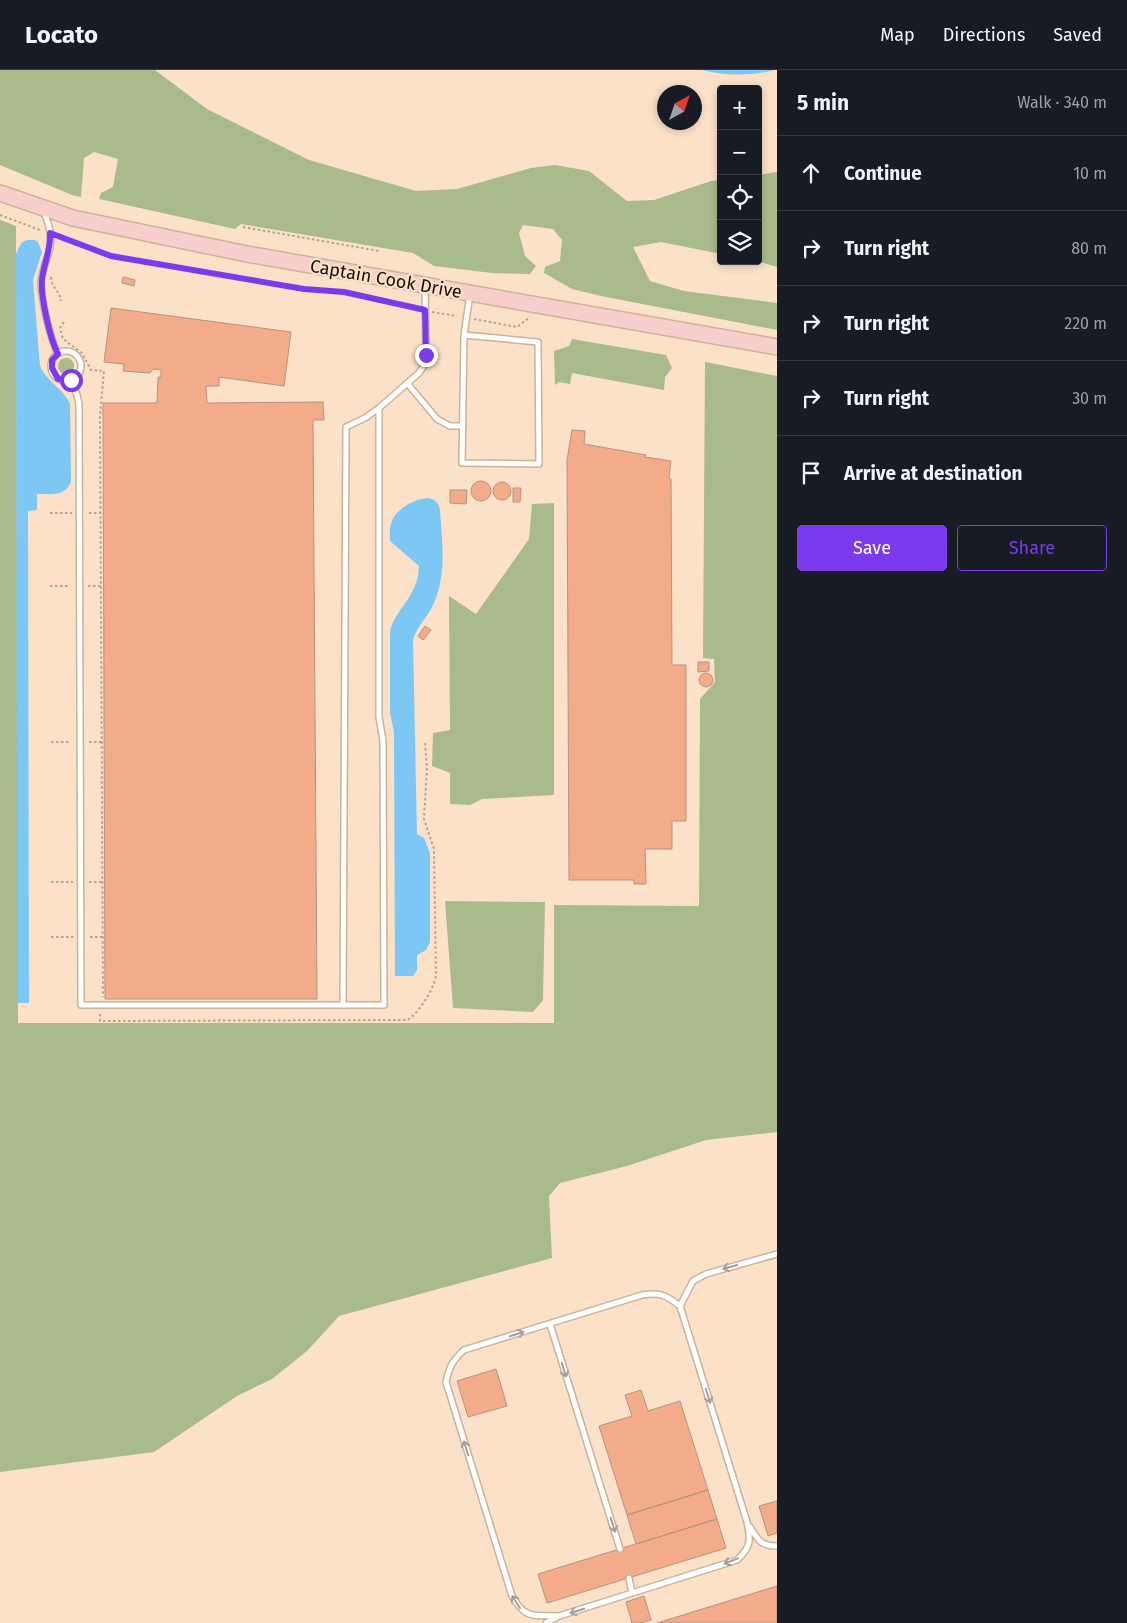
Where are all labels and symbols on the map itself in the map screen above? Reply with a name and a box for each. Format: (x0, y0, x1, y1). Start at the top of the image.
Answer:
north arrow (657, 85, 702, 130)
street label: Captain Cook Drive (308, 255, 464, 303)
route end (415, 344, 438, 367)
route start (60, 369, 83, 392)
one-way arrow (723, 1263, 739, 1273)
one-way arrow (508, 1328, 524, 1338)
one-way arrow (560, 1362, 570, 1378)
one-way arrow (704, 1388, 714, 1404)
one-way arrow (461, 1440, 471, 1456)
one-way arrow (608, 1517, 618, 1533)
one-way arrow (724, 1557, 739, 1566)
one-way arrow (511, 1595, 522, 1609)
one-way arrow (569, 1606, 585, 1616)

